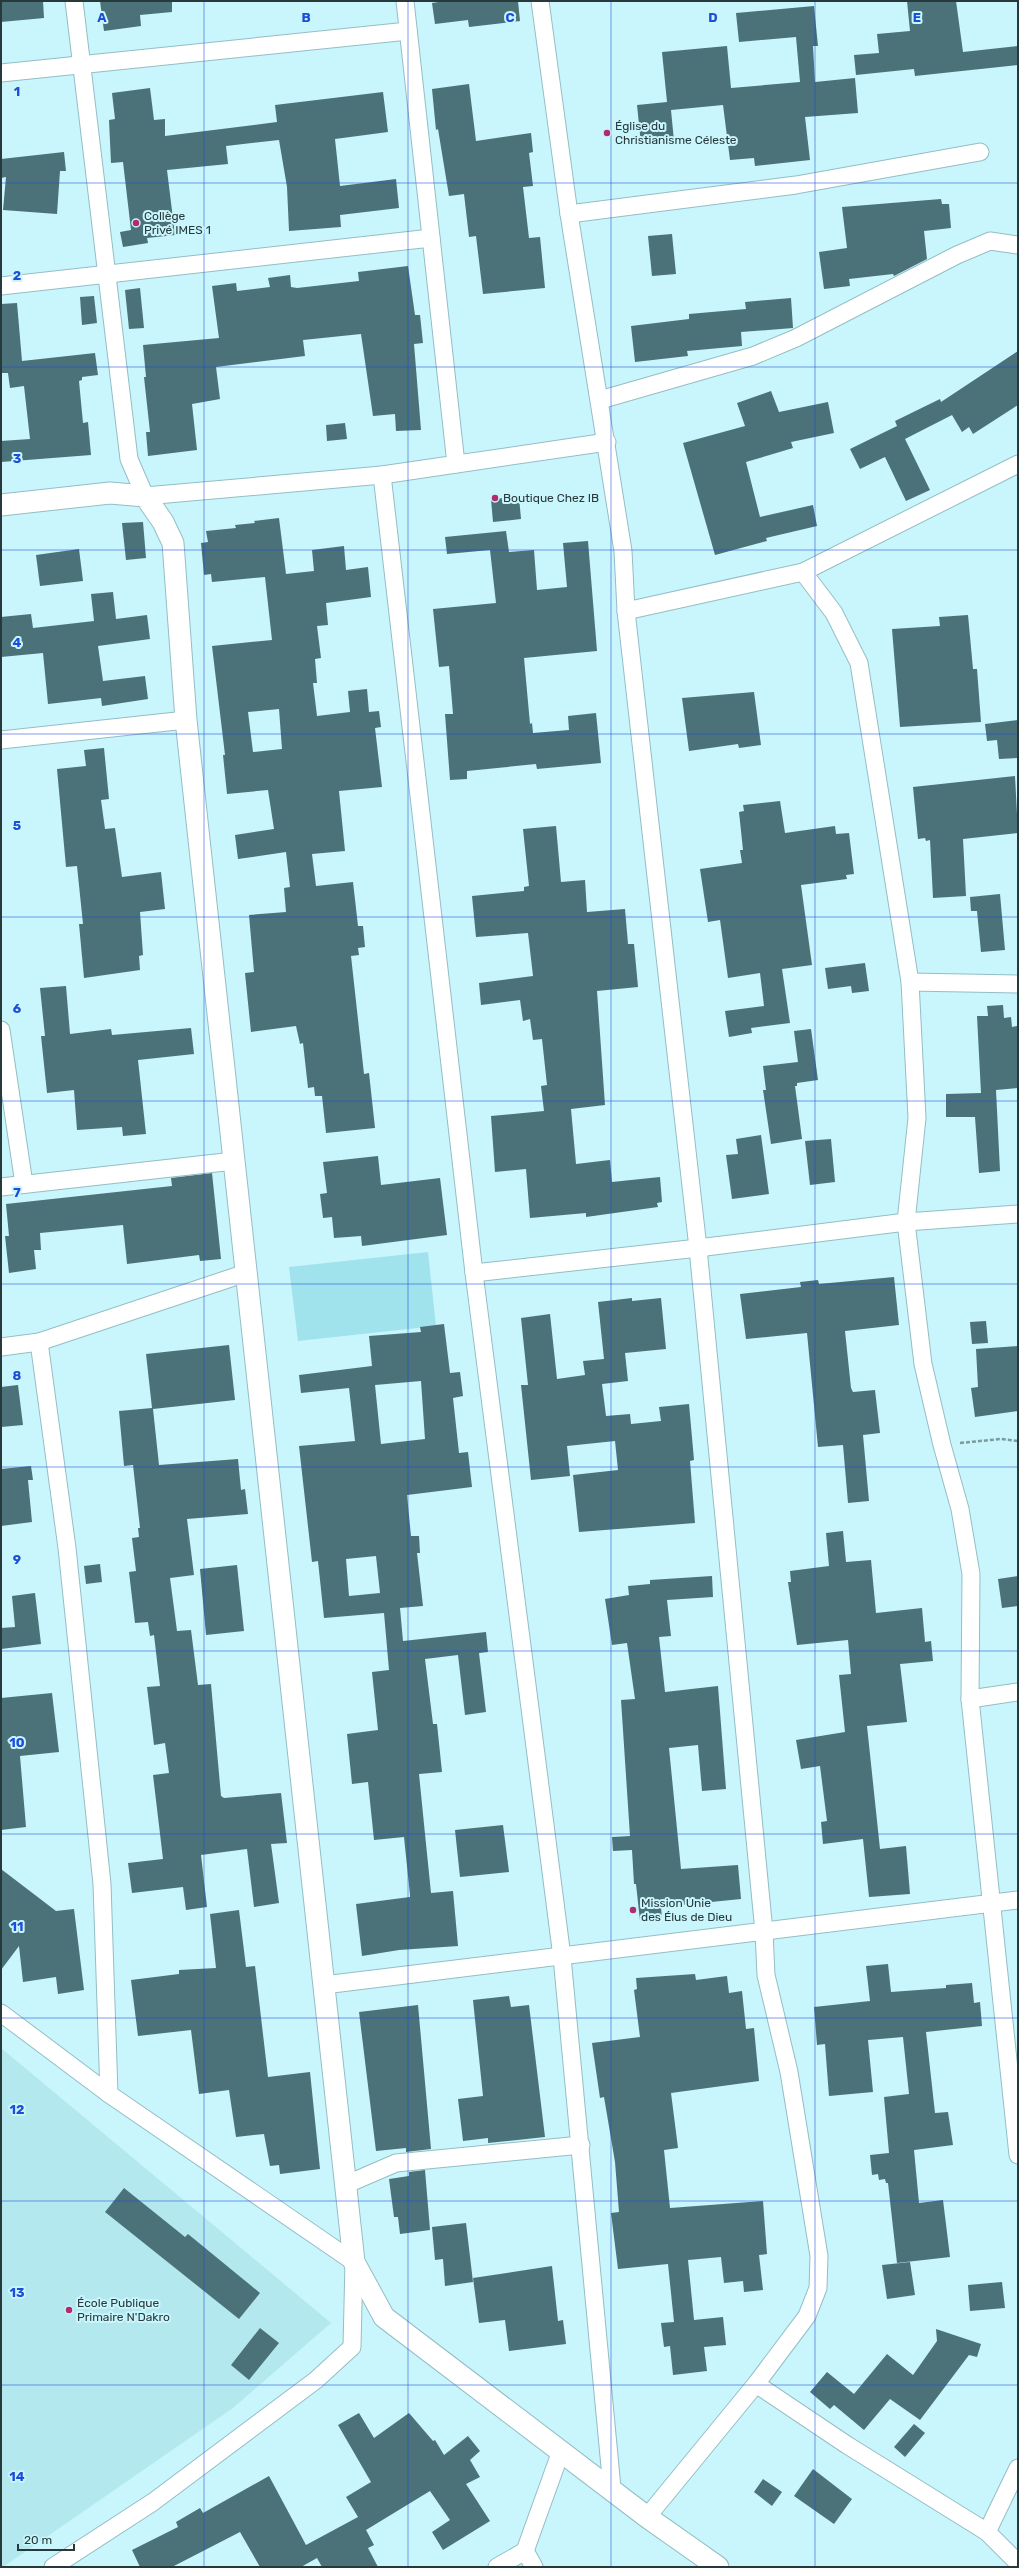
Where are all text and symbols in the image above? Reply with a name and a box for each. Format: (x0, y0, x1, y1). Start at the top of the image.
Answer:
text: A (97, 10, 107, 25)
text: B (301, 10, 311, 25)
text: C (505, 10, 515, 25)
text: D (708, 10, 718, 25)
text: E (913, 10, 921, 25)
text: 1 (14, 84, 20, 99)
place label: Église du Christianisme Céleste (615, 119, 737, 147)
marker: Église du Christianisme Céleste (602, 128, 612, 138)
place label: Collège Privé IMES 1 (144, 209, 211, 237)
marker: Collège Privé IMES 1 (131, 218, 141, 228)
text: 2 (13, 268, 21, 283)
text: 3 (13, 451, 22, 466)
place label: Boutique Chez IB (503, 491, 599, 505)
marker: Boutique Chez IB (490, 493, 500, 503)
text: 4 (13, 635, 22, 650)
text: 5 (13, 818, 21, 833)
text: 6 (13, 1001, 22, 1016)
text: 7 (13, 1185, 21, 1200)
text: 8 (13, 1368, 22, 1383)
text: 9 (13, 1552, 21, 1567)
text: 10 (9, 1735, 25, 1750)
place label: Mission Unie des Élus de Dieu (641, 1896, 732, 1924)
marker: Mission Unie des Élus de Dieu (628, 1905, 638, 1915)
text: 11 (11, 1919, 23, 1934)
text: 12 (10, 2102, 24, 2117)
text: 13 (9, 2285, 25, 2300)
place label: École Publique Primaire N'Dakro (77, 2296, 170, 2324)
marker: École Publique Primaire N'Dakro (64, 2305, 74, 2315)
text: 14 (9, 2469, 25, 2484)
scale bar (18, 2526, 74, 2552)
text: 20 m (24, 2533, 52, 2547)

